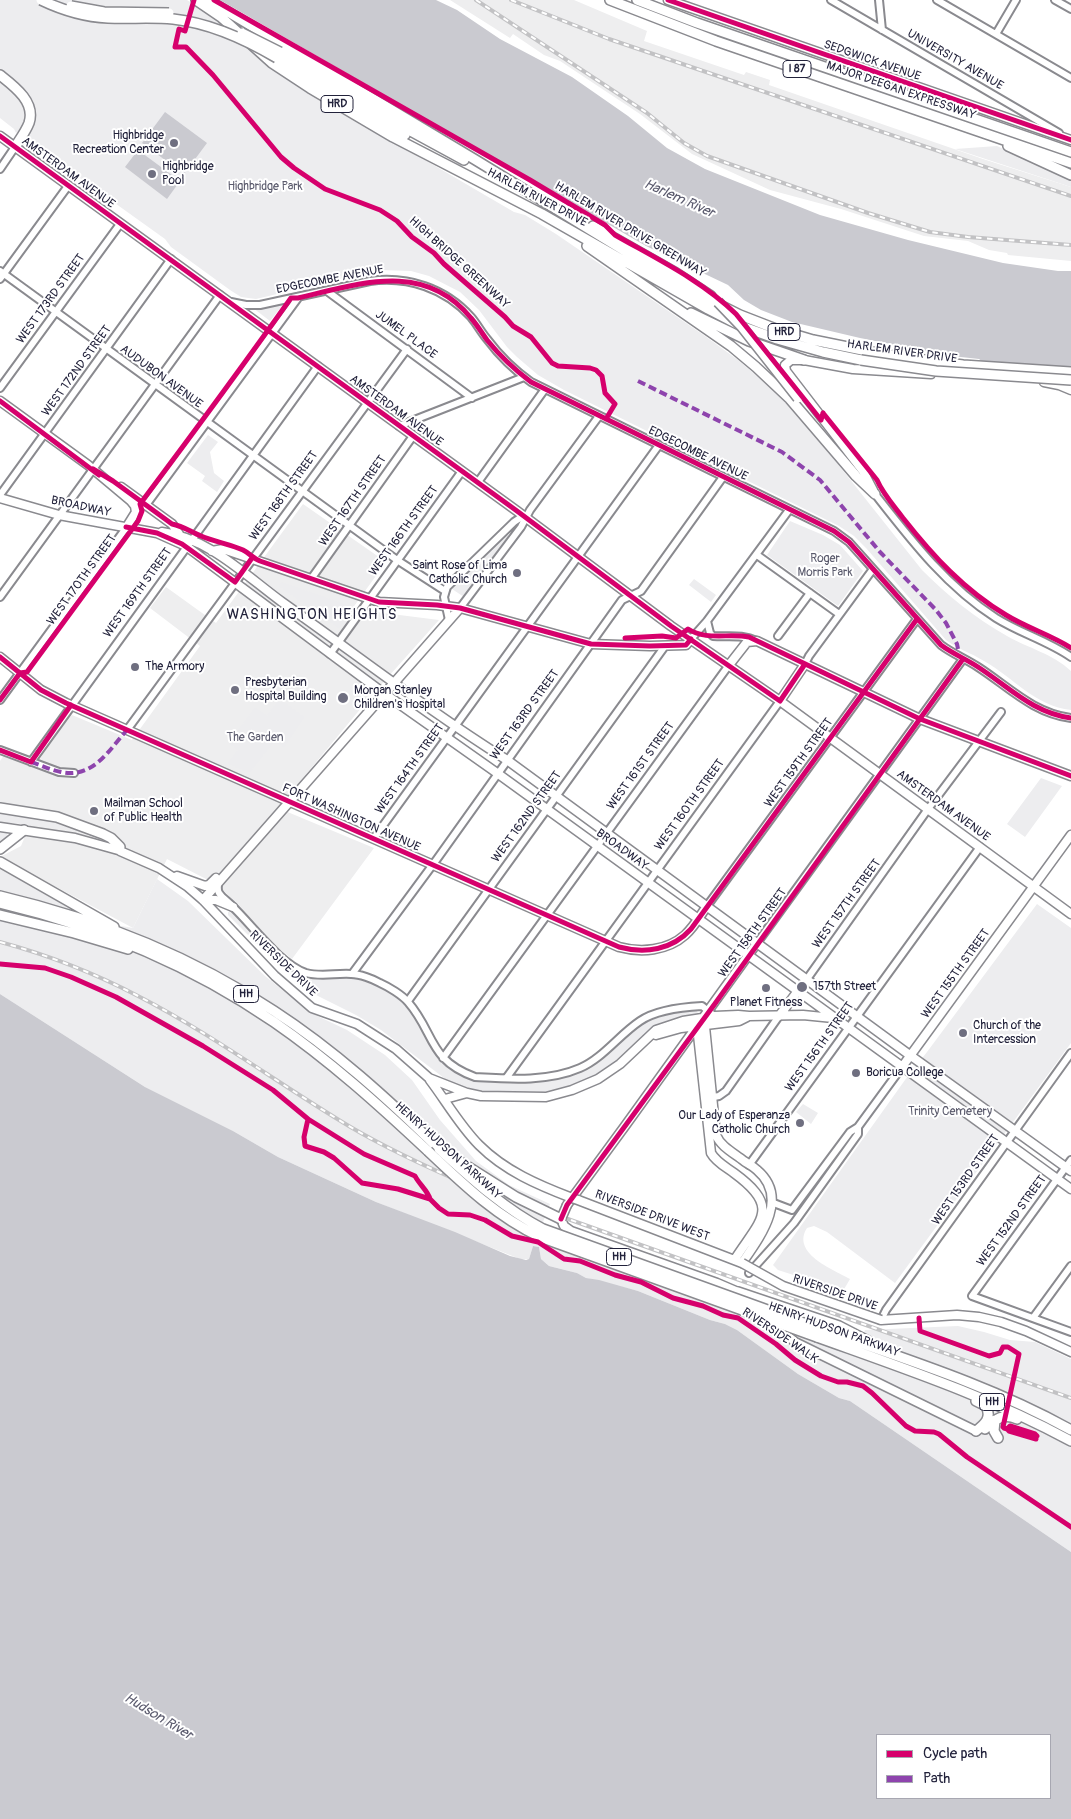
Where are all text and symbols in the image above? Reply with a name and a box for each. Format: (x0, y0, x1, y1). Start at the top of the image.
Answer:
street label: UNIVERSITY AVENUE (904, 27, 1006, 93)
street label: SEDGWICK AVENUE (822, 38, 922, 84)
street label: MAJOR DEEGAN EXPRESSWAY (824, 59, 978, 123)
road number: I 87 (783, 61, 811, 78)
road number: HRD (321, 96, 353, 112)
place label: Highbridge Recreation Center (72, 129, 164, 157)
street label: AMSTERDAM AVENUE (18, 134, 118, 212)
marker: Highbridge Recreation Center (168, 137, 180, 149)
place label: Highbridge Pool (162, 160, 214, 188)
street label: HARLEM RIVER DRIVE (485, 166, 589, 230)
marker: Highbridge Pool (146, 168, 158, 180)
water label: Harlem River (641, 176, 717, 222)
street label: HARLEM RIVER DRIVE GREENWAY (552, 179, 708, 281)
park label: Highbridge Park (227, 180, 303, 194)
street label: HIGH BRIDGE GREENWAY (406, 214, 512, 312)
street label: WEST 173RD STREET (14, 251, 88, 347)
street label: EDGECOMBE AVENUE (275, 263, 385, 297)
street label: JUMEL PLACE (372, 308, 440, 362)
street label: WEST 172ND STREET (39, 323, 115, 419)
road number: HRD (768, 324, 800, 341)
street label: HARLEM RIVER DRIVE (846, 337, 958, 367)
street label: AUDUBON AVENUE (117, 342, 205, 412)
street label: AMSTERDAM AVENUE (346, 372, 446, 450)
street label: EDGECOMBE AVENUE (646, 424, 750, 484)
street label: WEST 168TH STREET (247, 448, 321, 544)
street label: WEST 167TH STREET (316, 453, 390, 549)
street label: WEST 166TH STREET (366, 483, 442, 579)
street label: BROADWAY (50, 494, 112, 520)
street label: WEST 170TH STREET (44, 532, 120, 628)
street label: WEST 169TH STREET (101, 545, 175, 641)
park label: Roger Morris Park (798, 552, 852, 580)
place label: Saint Rose of Lima Catholic Church (412, 559, 507, 587)
marker: Saint Rose of Lima Catholic Church (511, 567, 523, 579)
district label: WASHINGTON HEIGHTS (224, 606, 400, 624)
place label: The Armory (145, 660, 204, 674)
marker: The Armory (129, 661, 141, 673)
street label: WEST 163RD STREET (487, 667, 563, 763)
place label: Presbyterian Hospital Building (245, 676, 327, 704)
marker: Presbyterian Hospital Building (229, 684, 241, 696)
place label: Morgan Stanley Children's Hospital (354, 684, 445, 712)
marker: Morgan Stanley Children's Hospital (336, 691, 350, 705)
street label: WEST 159TH STREET (762, 716, 836, 810)
street label: WEST 161ST STREET (604, 719, 678, 813)
street label: WEST 164TH STREET (372, 721, 448, 817)
park label: The Garden (227, 731, 283, 745)
street label: WEST 160TH STREET (652, 757, 728, 853)
street label: AMSTERDAM AVENUE (893, 767, 993, 845)
street label: WEST 162ND STREET (489, 769, 565, 865)
street label: FORT WASHINGTON AVENUE (280, 781, 422, 855)
place label: Mailman School of Public Health (104, 797, 183, 825)
marker: Mailman School of Public Health (88, 805, 100, 817)
street label: BROADWAY (593, 826, 651, 874)
street label: WEST 157TH STREET (810, 857, 884, 951)
street label: WEST 158TH STREET (716, 886, 790, 980)
street label: WEST 155TH STREET (919, 926, 993, 1022)
street label: RIVERSIDE DRIVE (246, 928, 320, 1000)
marker: 157th Street (795, 980, 809, 994)
place label: 157th Street (813, 980, 876, 994)
marker: Planet Fitness (760, 982, 772, 994)
road number: HH (234, 986, 258, 1002)
place label: Planet Fitness (730, 996, 802, 1010)
street label: WEST 156TH STREET (783, 999, 857, 1095)
place label: Church of the Intercession (973, 1019, 1041, 1047)
marker: Church of the Intercession (957, 1027, 969, 1039)
place label: Boricua College (866, 1066, 943, 1080)
marker: Boricua College (850, 1067, 862, 1079)
street label: HENRY HUDSON PARKWAY (392, 1099, 504, 1203)
park label: Trinity Cemetery (908, 1105, 992, 1119)
place label: Our Lady of Esperanza Catholic Church (678, 1109, 790, 1137)
marker: Our Lady of Esperanza Catholic Church (794, 1117, 806, 1129)
street label: WEST 153RD STREET (929, 1132, 1003, 1228)
street label: WEST 152ND STREET (974, 1173, 1050, 1269)
street label: RIVERSIDE DRIVE WEST (593, 1188, 711, 1244)
road number: HH (606, 1248, 632, 1266)
street label: RIVERSIDE DRIVE (791, 1272, 879, 1314)
street label: HENRY HUDSON PARKWAY (766, 1300, 902, 1360)
street label: RIVERSIDE WALK (739, 1305, 821, 1367)
road number: HH (980, 1394, 1004, 1410)
water label: Hudson River (121, 1690, 195, 1744)
legend (876, 1734, 1051, 1799)
text: Cycle path (923, 1744, 987, 1763)
text: Path (923, 1769, 950, 1788)

